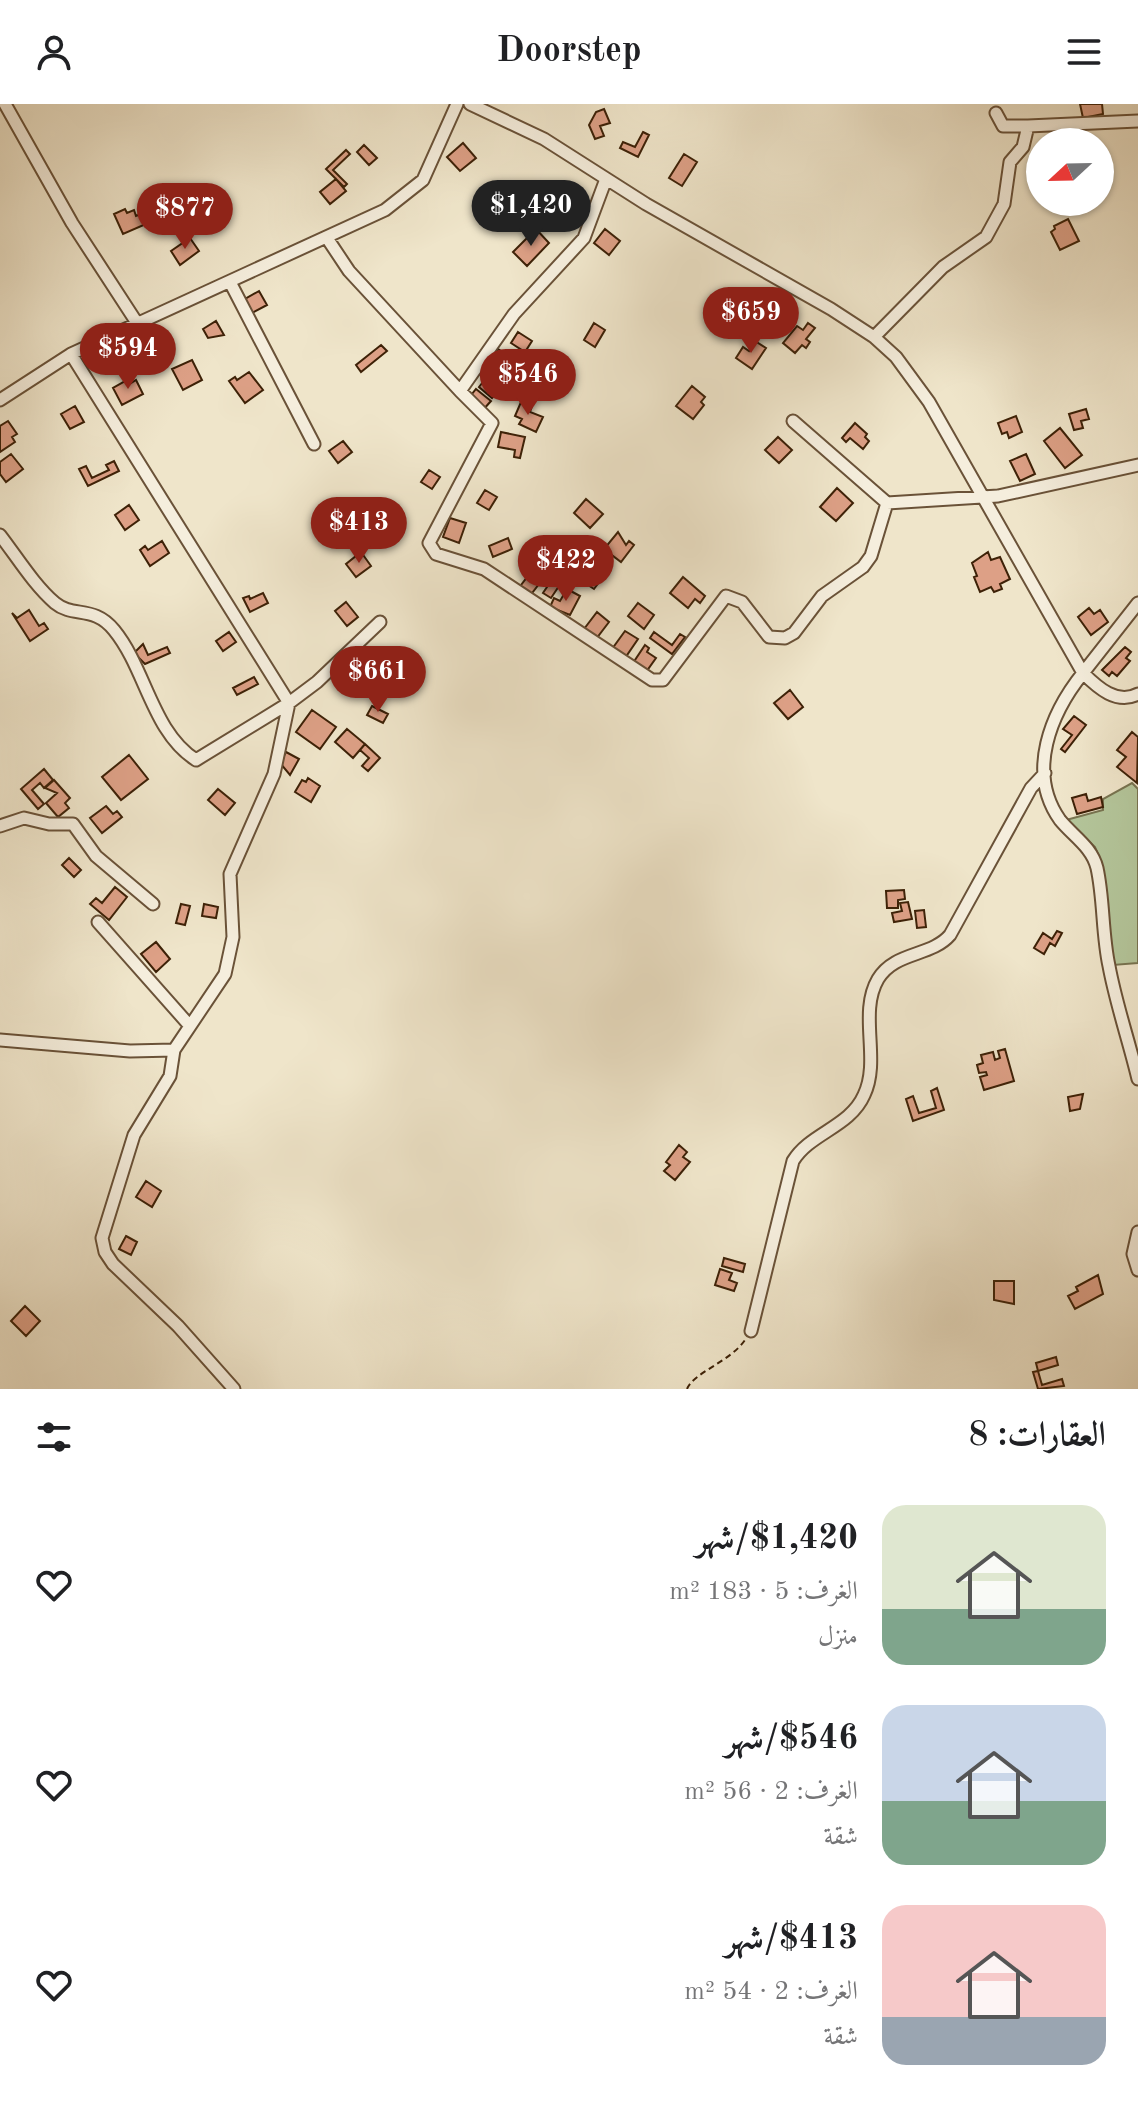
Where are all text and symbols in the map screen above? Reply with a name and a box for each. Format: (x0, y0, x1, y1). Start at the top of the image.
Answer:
icon: person (32, 30, 76, 74)
icon: menu (1062, 30, 1106, 74)
text: Doorstep (496, 34, 642, 70)
north arrow (1026, 128, 1114, 216)
map controls (1026, 128, 1114, 216)
pin: $1,420 (466, 180, 596, 248)
pin: $877 (138, 183, 232, 251)
text: $1,420 (490, 193, 572, 219)
text: $877 (155, 196, 215, 222)
pin: $659 (704, 287, 798, 355)
text: $659 (721, 300, 781, 326)
pin: $594 (81, 323, 175, 391)
text: $594 (98, 336, 158, 362)
pin: $546 (481, 349, 575, 417)
text: $546 (498, 362, 558, 388)
pin: $413 (312, 497, 406, 565)
text: $413 (329, 510, 389, 536)
pin: $422 (519, 535, 613, 603)
text: $422 (536, 548, 596, 574)
pin: $661 (331, 646, 425, 714)
text: $661 (348, 659, 408, 685)
icon: filters (32, 1415, 76, 1459)
text: العقارات: 8 (968, 1419, 1106, 1453)
text: $1,420/شهر (696, 1522, 858, 1556)
icon: home (946, 1537, 1042, 1633)
icon: heart (32, 1563, 76, 1607)
text: الغرف: 5 · 183 m² (669, 1579, 858, 1605)
text: منزل (818, 1624, 858, 1650)
text: $546/شهر (725, 1722, 858, 1756)
icon: home (946, 1737, 1042, 1833)
icon: heart (32, 1763, 76, 1807)
text: الغرف: 2 · 56 m² (684, 1779, 858, 1805)
text: شقة (824, 1824, 858, 1850)
text: $413/شهر (725, 1922, 858, 1956)
icon: home (946, 1937, 1042, 2033)
icon: heart (32, 1963, 76, 2007)
text: الغرف: 2 · 54 m² (684, 1979, 858, 2005)
text: شقة (824, 2024, 858, 2050)

